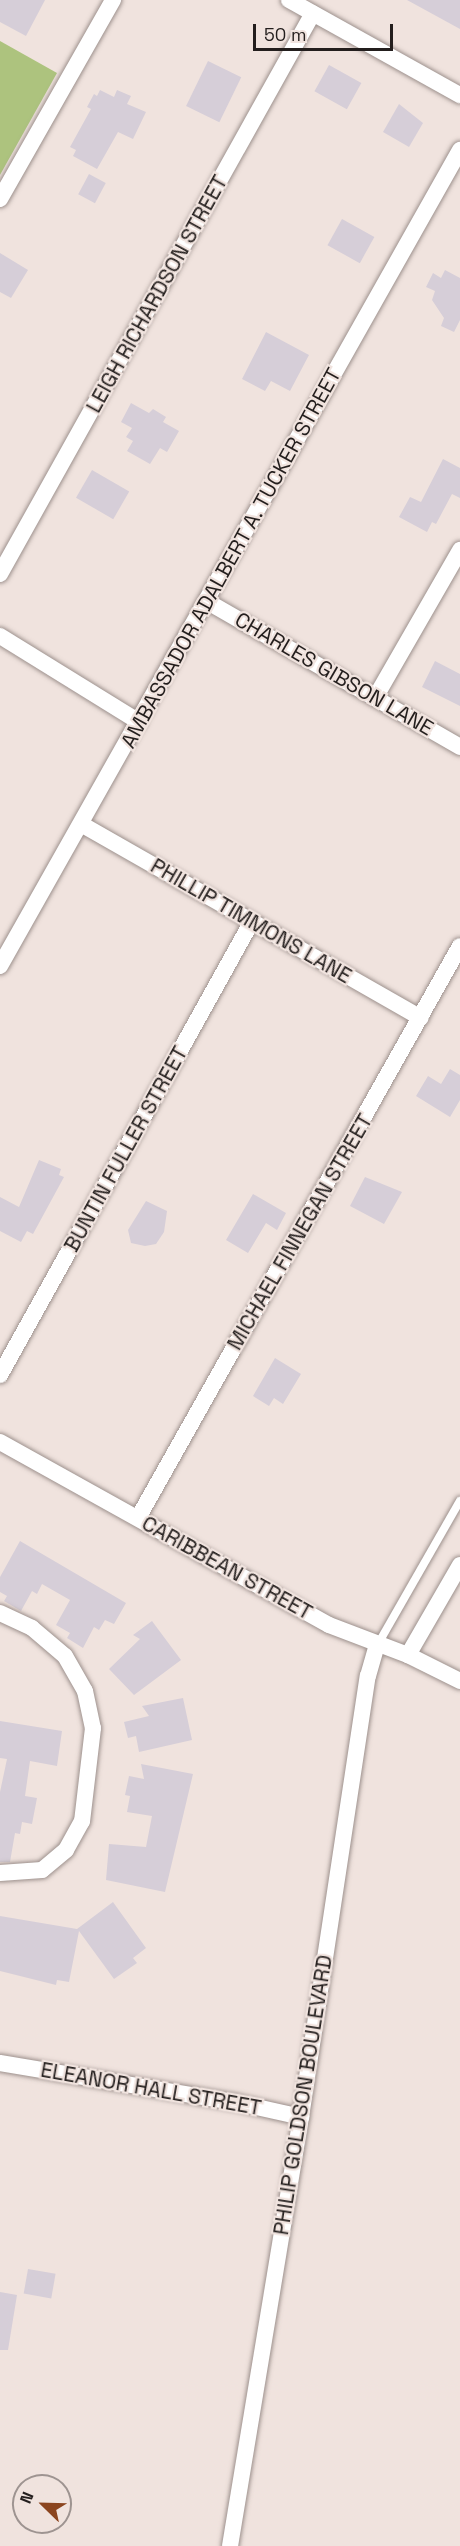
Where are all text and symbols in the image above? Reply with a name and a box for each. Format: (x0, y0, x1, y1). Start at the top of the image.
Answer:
scale bar (256, 12, 396, 50)
text: 50 m (264, 23, 306, 46)
street label: LEIGH RICHARDSON STREET (81, 171, 233, 417)
street label: AMBASSADOR ADALBERT A. TUCKER STREET (115, 363, 347, 753)
street label: CHARLES GIBSON LANE (230, 607, 438, 741)
street label: PHILLIP TIMMONS LANE (146, 853, 356, 989)
street label: BUNTIN FULLER STREET (59, 1042, 193, 1256)
street label: MICHAEL FINNEGAN STREET (222, 1109, 378, 1355)
street label: CARIBBEAN STREET (137, 1511, 317, 1625)
street label: PHILIP GOLDSON BOULEVARD (268, 1953, 338, 2237)
street label: ELEANOR HALL STREET (38, 2057, 264, 2121)
north arrow (12, 2474, 72, 2534)
text: N (15, 2489, 39, 2507)

